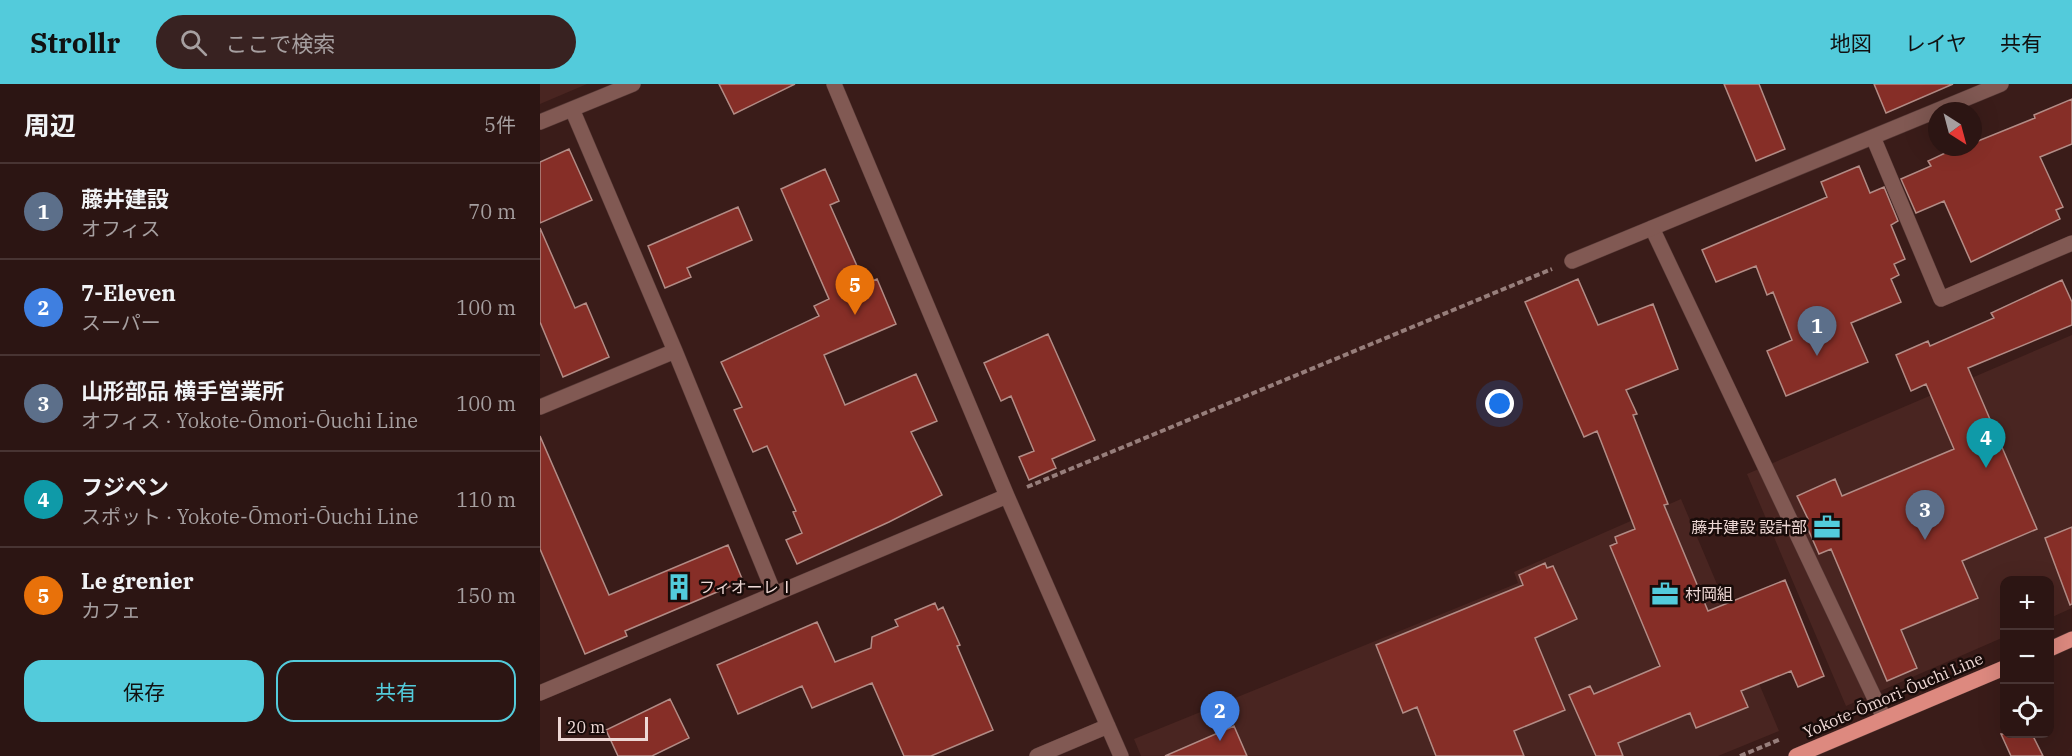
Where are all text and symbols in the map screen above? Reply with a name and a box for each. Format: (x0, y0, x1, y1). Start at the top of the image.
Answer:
search box (156, 15, 576, 69)
text: Strollr (30, 24, 120, 61)
icon: search (177, 26, 210, 59)
text: ここで検索 (225, 29, 335, 58)
text: 地図 (1830, 29, 1872, 57)
text: レイヤ (1905, 29, 1967, 57)
text: 共有 (2000, 29, 2042, 57)
north arrow (1928, 102, 1982, 156)
text: 周辺 (24, 108, 76, 142)
text: 5件 (484, 111, 516, 138)
text: 藤井建設 (81, 184, 169, 213)
text: 1 (38, 198, 50, 225)
text: 70 m (468, 198, 516, 225)
text: オフィス (81, 215, 161, 242)
pin: 5 (836, 266, 874, 315)
text: 7-Eleven (81, 278, 176, 307)
text: 2 (38, 294, 50, 321)
text: 100 m (456, 294, 516, 321)
pin: 1 (1798, 306, 1836, 356)
text: スーパー (81, 309, 161, 336)
text: 山形部品 横手営業所 (81, 376, 284, 405)
your location (1485, 389, 1514, 418)
text: 3 (38, 390, 50, 417)
text: 100 m (456, 390, 516, 417)
text: オフィス · Yokote-Ōmori-Ōuchi Line (81, 407, 418, 434)
pin: 4 (1966, 418, 2006, 468)
text: フジペン (81, 472, 169, 501)
text: 4 (38, 486, 50, 513)
text: 110 m (456, 486, 516, 513)
pin: 3 (1906, 490, 1944, 540)
text: スポット · Yokote-Ōmori-Ōuchi Line (81, 503, 418, 530)
office icon: 藤井建設 設計部 (1812, 512, 1842, 542)
place label: 藤井建設 設計部 (1691, 517, 1807, 537)
text: Le grenier (81, 566, 194, 595)
building icon: フィオーレⅠ (664, 572, 694, 602)
map controls (2000, 576, 2054, 738)
button: + (2000, 576, 2054, 630)
place label: フィオーレⅠ (699, 577, 795, 597)
office icon: 村岡組 (1650, 579, 1680, 609)
text: 5 (38, 582, 50, 609)
text: 150 m (456, 582, 516, 609)
place label: 村岡組 (1685, 584, 1733, 604)
text: カフェ (81, 597, 141, 624)
button: − (2000, 630, 2054, 684)
street label: Yokote-Ōmori-Ōuchi Line (1800, 648, 1986, 742)
button: 保存 (24, 660, 264, 722)
button: 共有 (276, 660, 516, 722)
button: locate (2000, 684, 2054, 738)
pin: 2 (1200, 692, 1240, 741)
scale bar (558, 714, 648, 742)
text: 20 m (567, 717, 605, 737)

